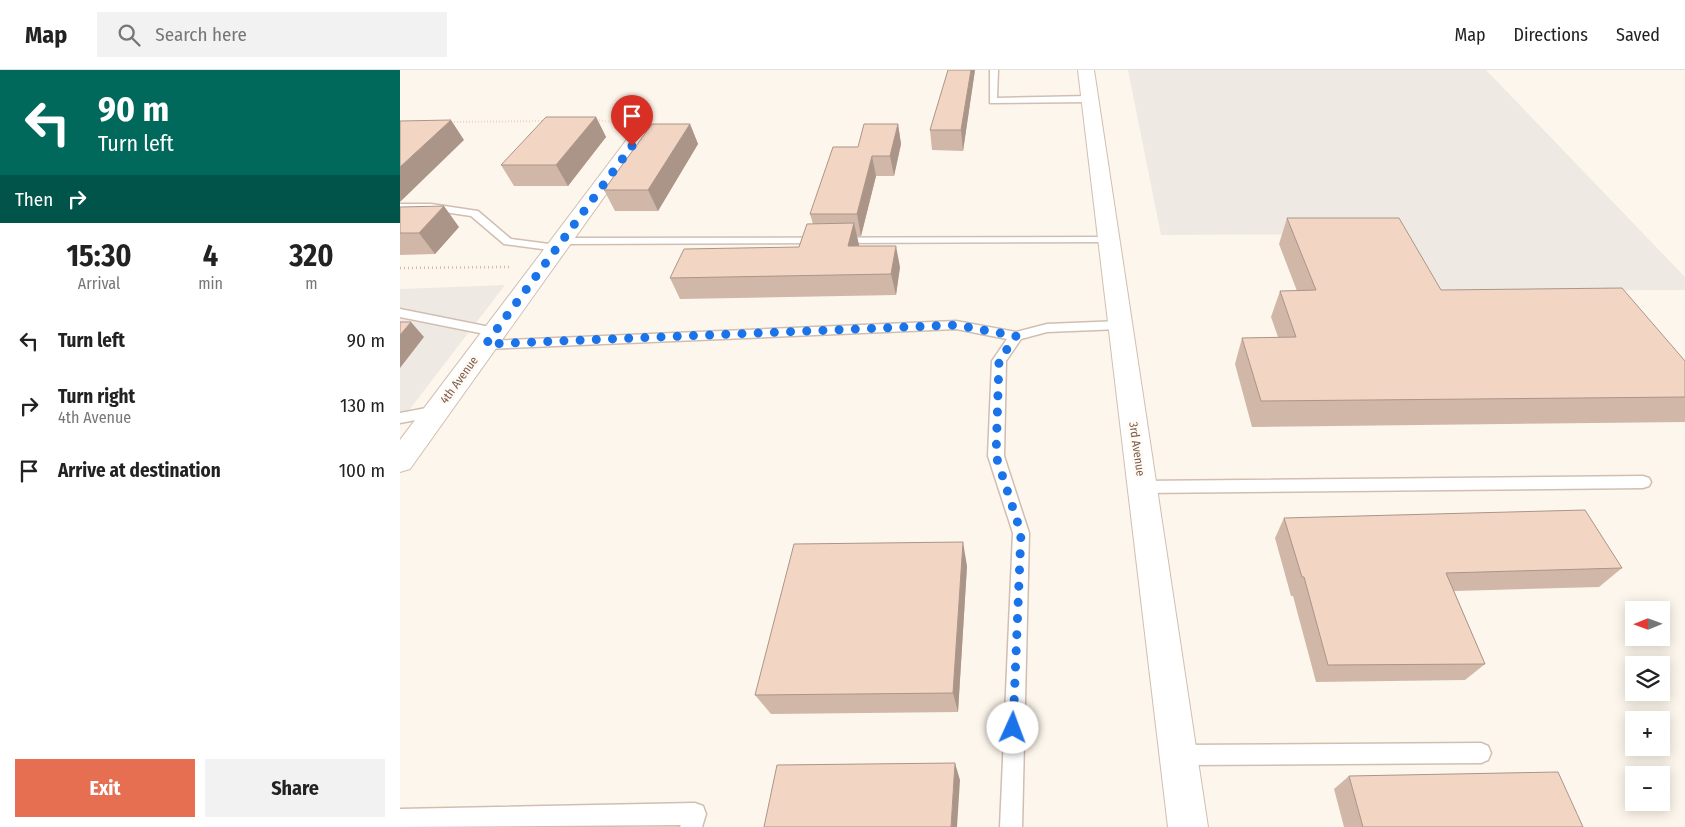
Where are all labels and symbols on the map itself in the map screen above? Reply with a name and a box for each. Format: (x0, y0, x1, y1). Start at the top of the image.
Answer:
pin (611, 95, 653, 146)
street label: 4th Avenue (437, 354, 481, 406)
street label: 3rd Avenue (1126, 421, 1148, 477)
north arrow (1625, 601, 1670, 646)
position arrow (986, 701, 1038, 753)

